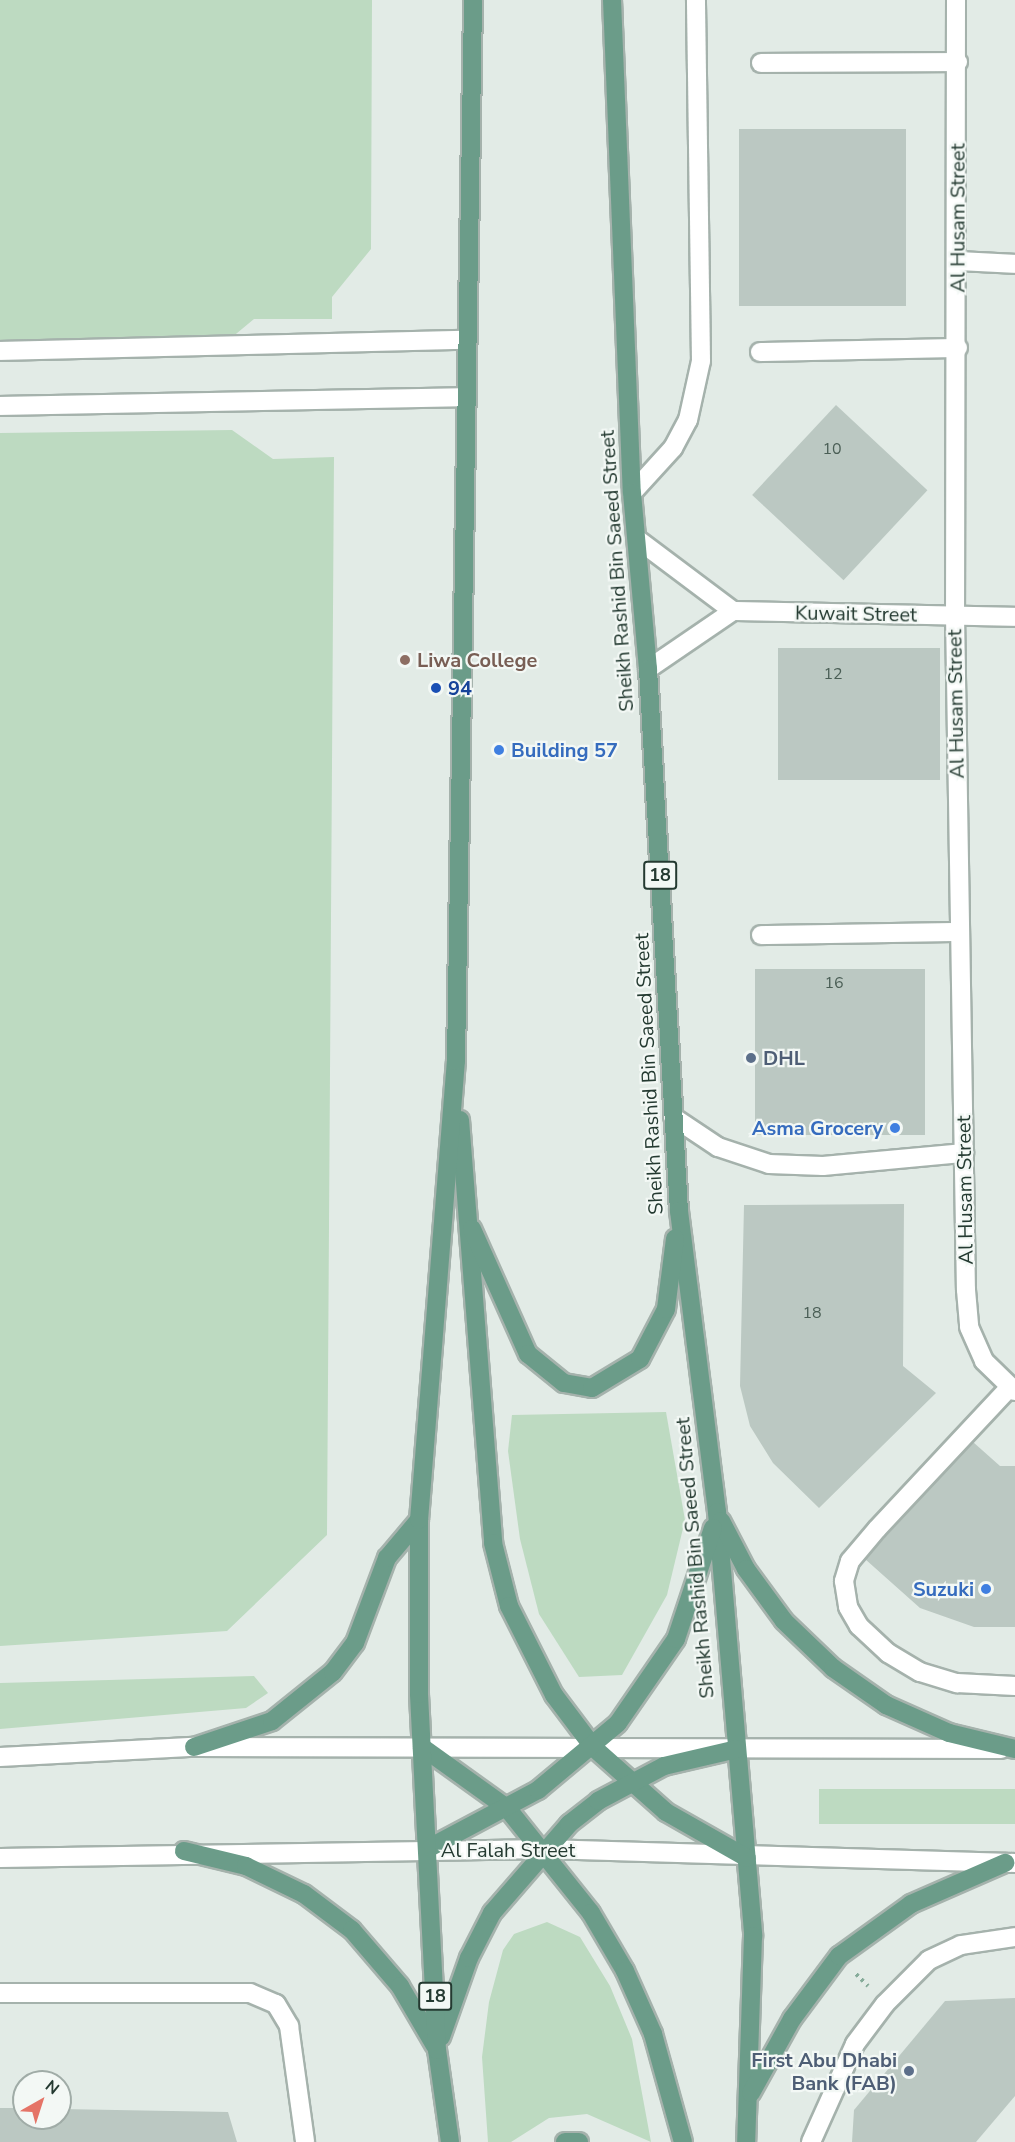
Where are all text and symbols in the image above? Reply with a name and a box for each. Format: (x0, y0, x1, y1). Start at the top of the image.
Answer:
street label: Al Husam Street (946, 143, 970, 293)
street label: Sheikh Rashid Bin Saeed Street (595, 430, 639, 712)
house number: 10 (822, 439, 842, 459)
street label: Kuwait Street (795, 601, 917, 627)
street label: Al Husam Street (943, 629, 969, 779)
place label: Liwa College (417, 648, 537, 672)
marker: Liwa College (398, 653, 412, 667)
house number: 12 (823, 664, 843, 684)
place label: 94 (448, 676, 472, 700)
marker: 94 (429, 681, 443, 695)
place label: Building 57 (511, 738, 618, 762)
marker: Building 57 (492, 743, 506, 757)
road number: 18 (642, 860, 678, 890)
street label: Sheikh Rashid Bin Saeed Street (630, 933, 668, 1215)
house number: 16 (824, 973, 844, 993)
place label: DHL (763, 1046, 805, 1070)
marker: DHL (744, 1051, 758, 1065)
street label: Al Husam Street (952, 1115, 978, 1265)
place label: Asma Grocery (752, 1116, 883, 1140)
marker: Asma Grocery (888, 1121, 902, 1135)
house number: 18 (802, 1303, 822, 1323)
street label: Sheikh Rashid Bin Saeed Street (671, 1416, 719, 1700)
place label: Suzuki (913, 1577, 974, 1601)
marker: Suzuki (979, 1582, 993, 1596)
street label: Al Falah Street (441, 1838, 575, 1862)
road number: 18 (417, 1981, 453, 2011)
place label: First Abu Dhabi Bank (FAB) (751, 2048, 897, 2095)
marker: First Abu Dhabi Bank (FAB) (902, 2064, 916, 2078)
north arrow (12, 2070, 72, 2130)
text: N (40, 2075, 64, 2100)

